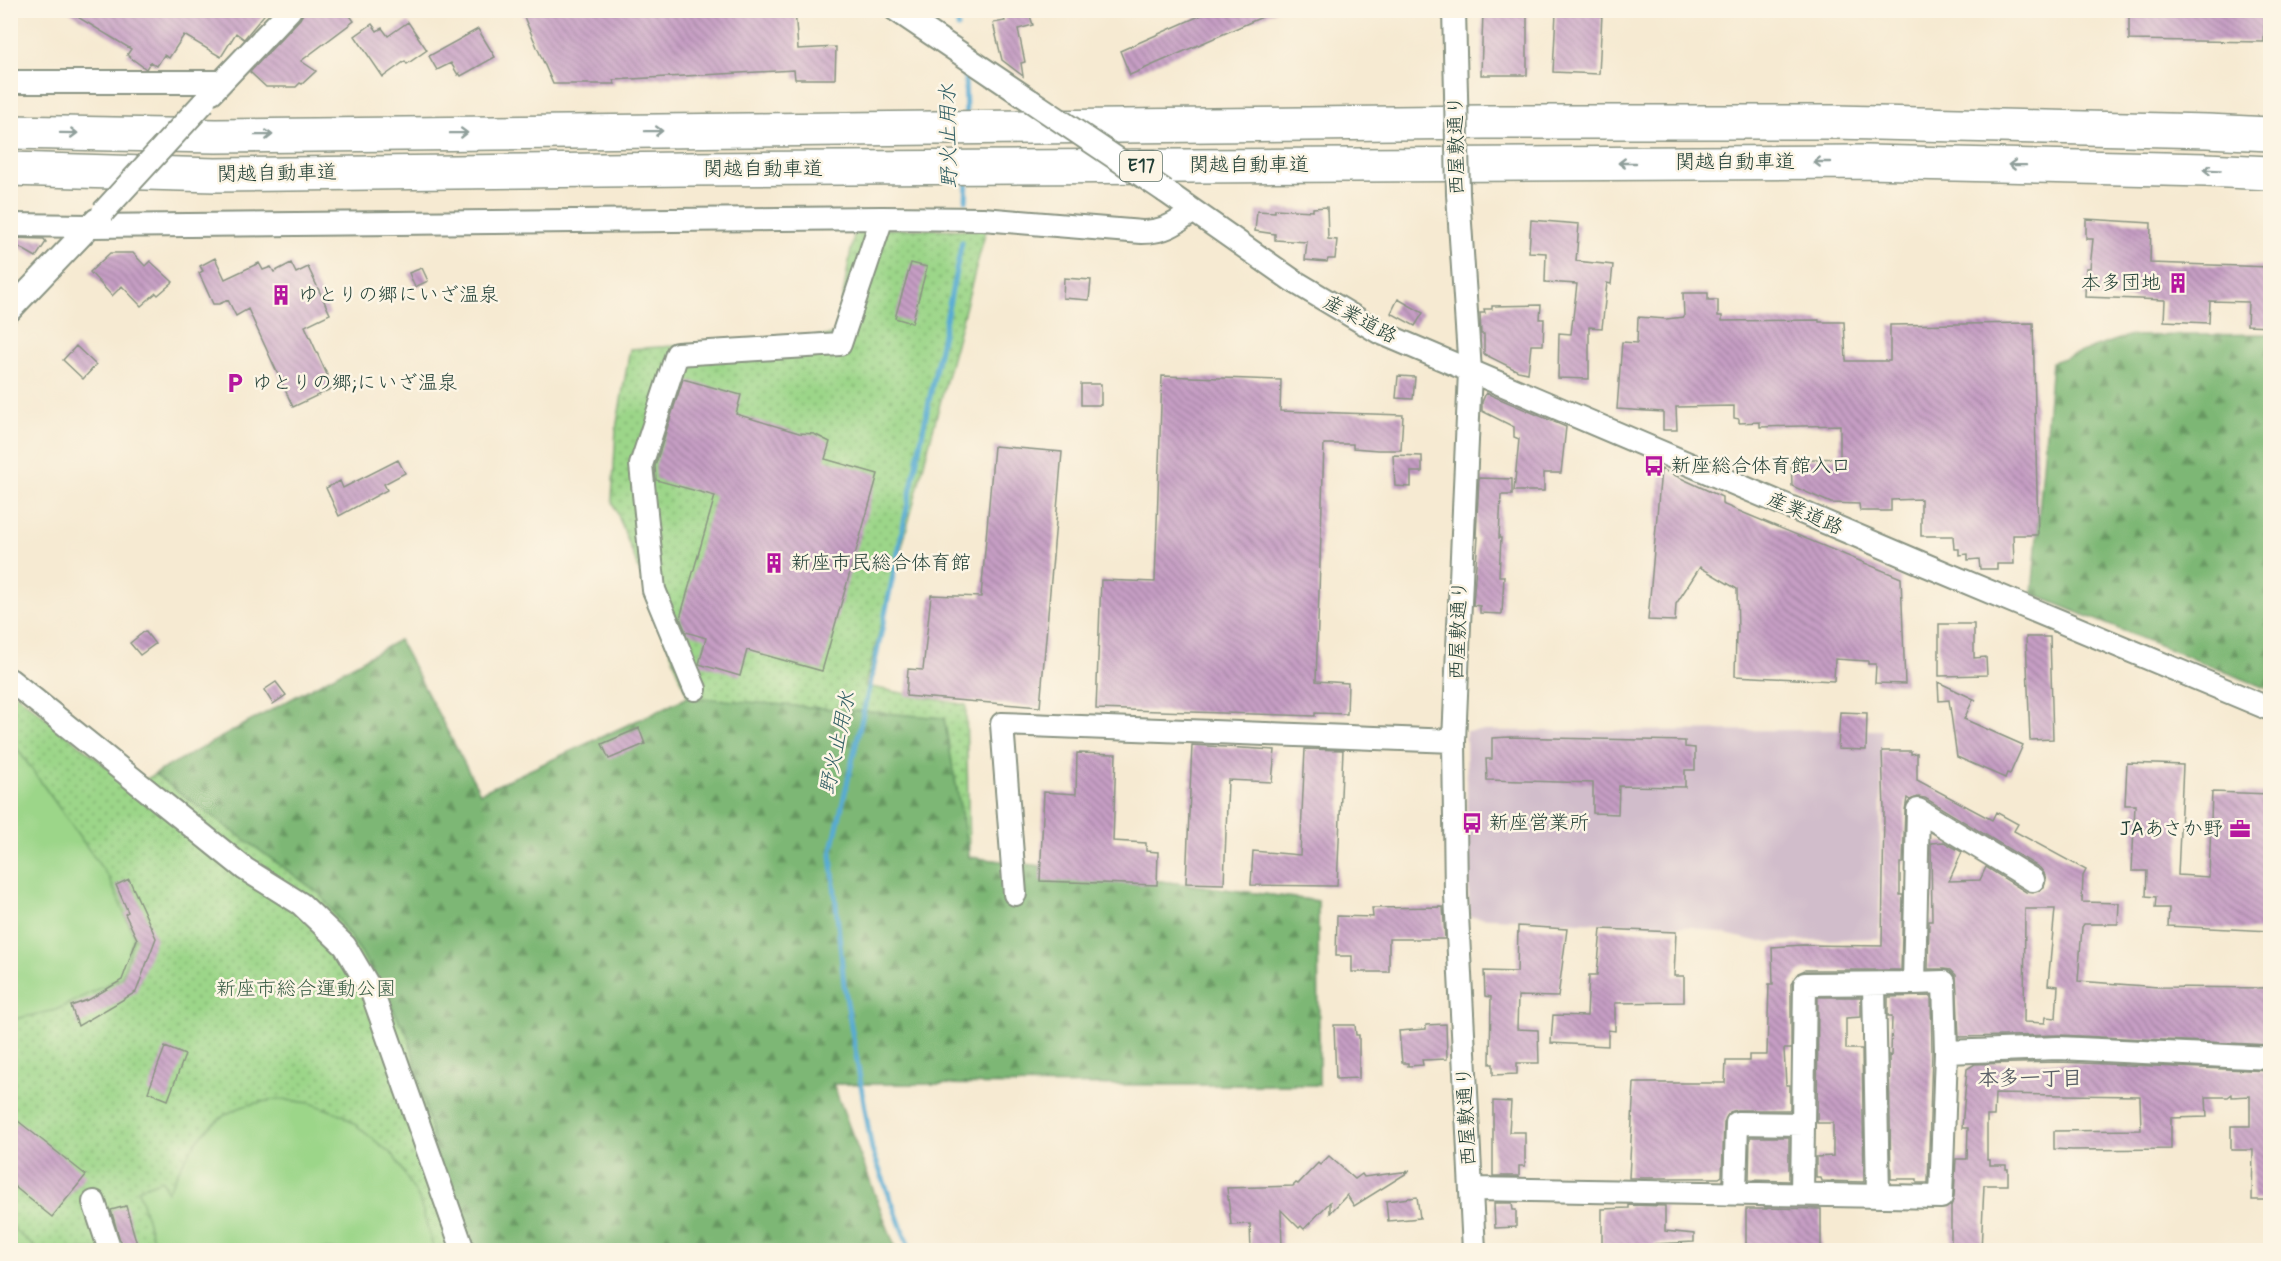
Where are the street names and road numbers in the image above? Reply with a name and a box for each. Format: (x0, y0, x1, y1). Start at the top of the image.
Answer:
street label: 西屋敷通り (1443, 95, 1471, 195)
street label: 関越自動車道 (1675, 149, 1795, 176)
road number: E17 (1120, 151, 1162, 181)
street label: 関越自動車道 (1189, 152, 1309, 179)
street label: 関越自動車道 (703, 156, 823, 183)
street label: 関越自動車道 (217, 159, 337, 189)
street label: 産業道路 (1318, 289, 1402, 351)
street label: 産業道路 (1763, 486, 1847, 542)
street label: 西屋敷通り (1444, 580, 1474, 680)
street label: 西屋敷通り (1451, 1065, 1483, 1167)

